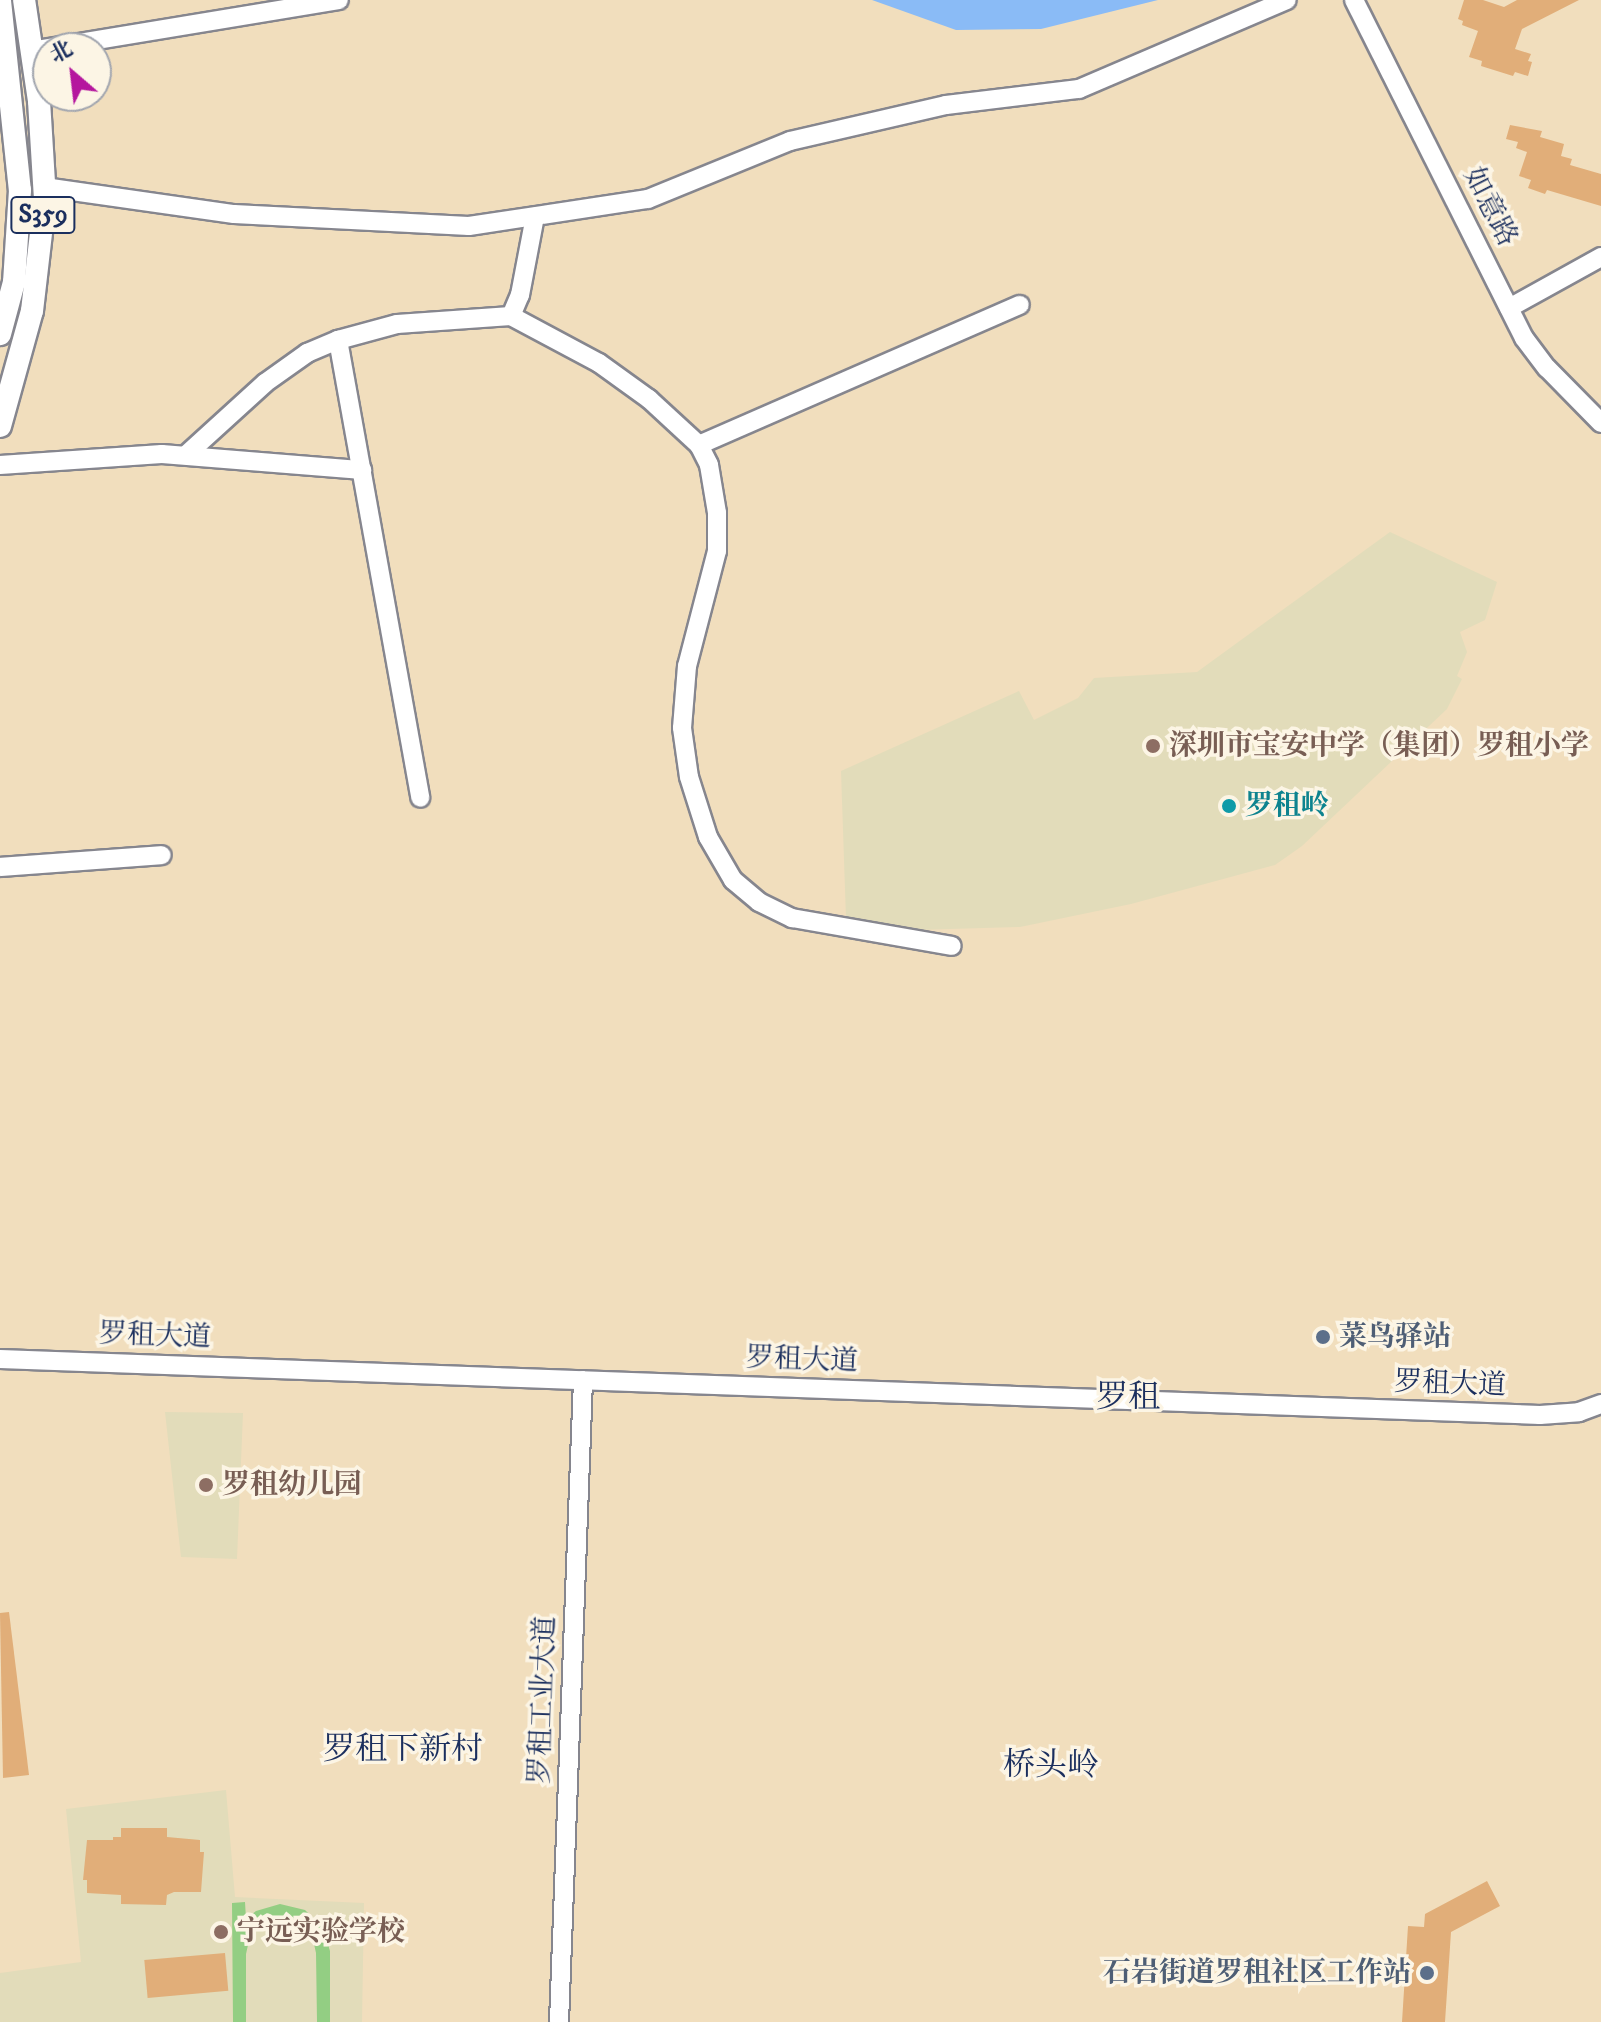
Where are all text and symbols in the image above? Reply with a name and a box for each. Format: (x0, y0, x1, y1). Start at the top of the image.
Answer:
north arrow (32, 32, 112, 112)
text: 北 (45, 35, 77, 69)
street label: 如意路 (1456, 162, 1524, 252)
road number: S359 (9, 193, 77, 237)
place label: 深圳市宝安中学（集团）罗租小学 (1169, 729, 1589, 763)
marker: 深圳市宝安中学（集团）罗租小学 (1144, 737, 1162, 755)
place label: 罗租岭 (1245, 789, 1329, 823)
marker: 罗租岭 (1220, 797, 1238, 815)
street label: 罗租大道 (98, 1317, 212, 1355)
place label: 菜鸟驿站 (1339, 1320, 1451, 1354)
marker: 菜鸟驿站 (1314, 1328, 1332, 1346)
street label: 罗租大道 (745, 1341, 859, 1379)
street label: 罗租大道 (1393, 1365, 1507, 1403)
district label: 罗租 (1096, 1379, 1160, 1417)
place label: 罗租幼儿园 (222, 1468, 362, 1502)
marker: 罗租幼儿园 (197, 1476, 215, 1494)
street label: 罗租工业大道 (523, 1615, 563, 1785)
district label: 罗租下新村 (323, 1731, 483, 1769)
district label: 桥头岭 (1003, 1747, 1099, 1785)
place label: 宁远实验学校 (237, 1915, 405, 1949)
marker: 宁远实验学校 (212, 1923, 230, 1941)
place label: 石岩街道罗租社区工作站 (1103, 1956, 1411, 1990)
marker: 石岩街道罗租社区工作站 (1418, 1964, 1436, 1982)

